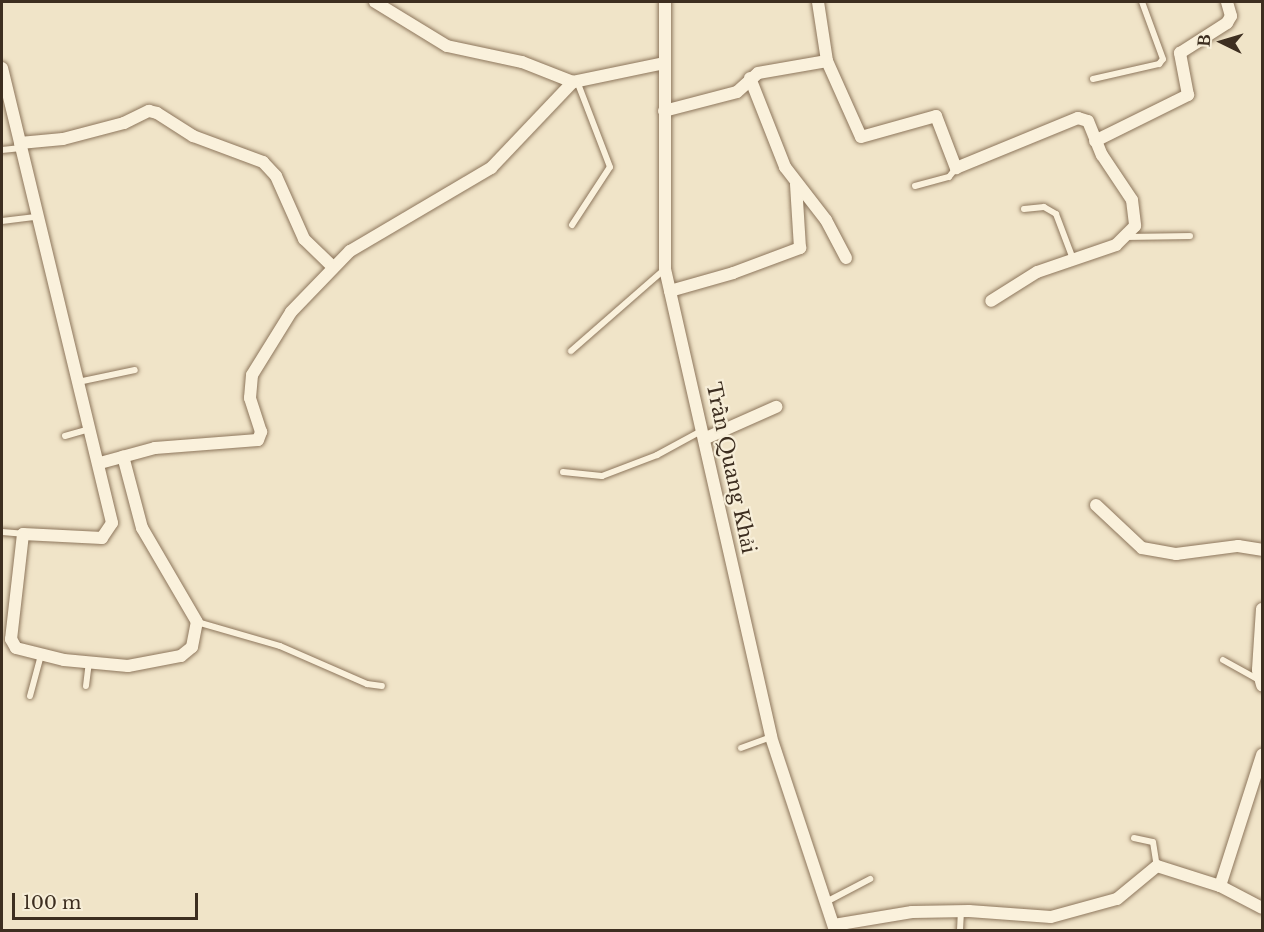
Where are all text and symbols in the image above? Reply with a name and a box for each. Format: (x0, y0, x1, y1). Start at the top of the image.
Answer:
north arrow (1192, 12, 1252, 72)
text: B (1194, 33, 1215, 48)
street label: Trần Quang Khải (701, 380, 761, 556)
scale bar (15, 881, 201, 919)
text: 100 m (23, 892, 81, 914)

